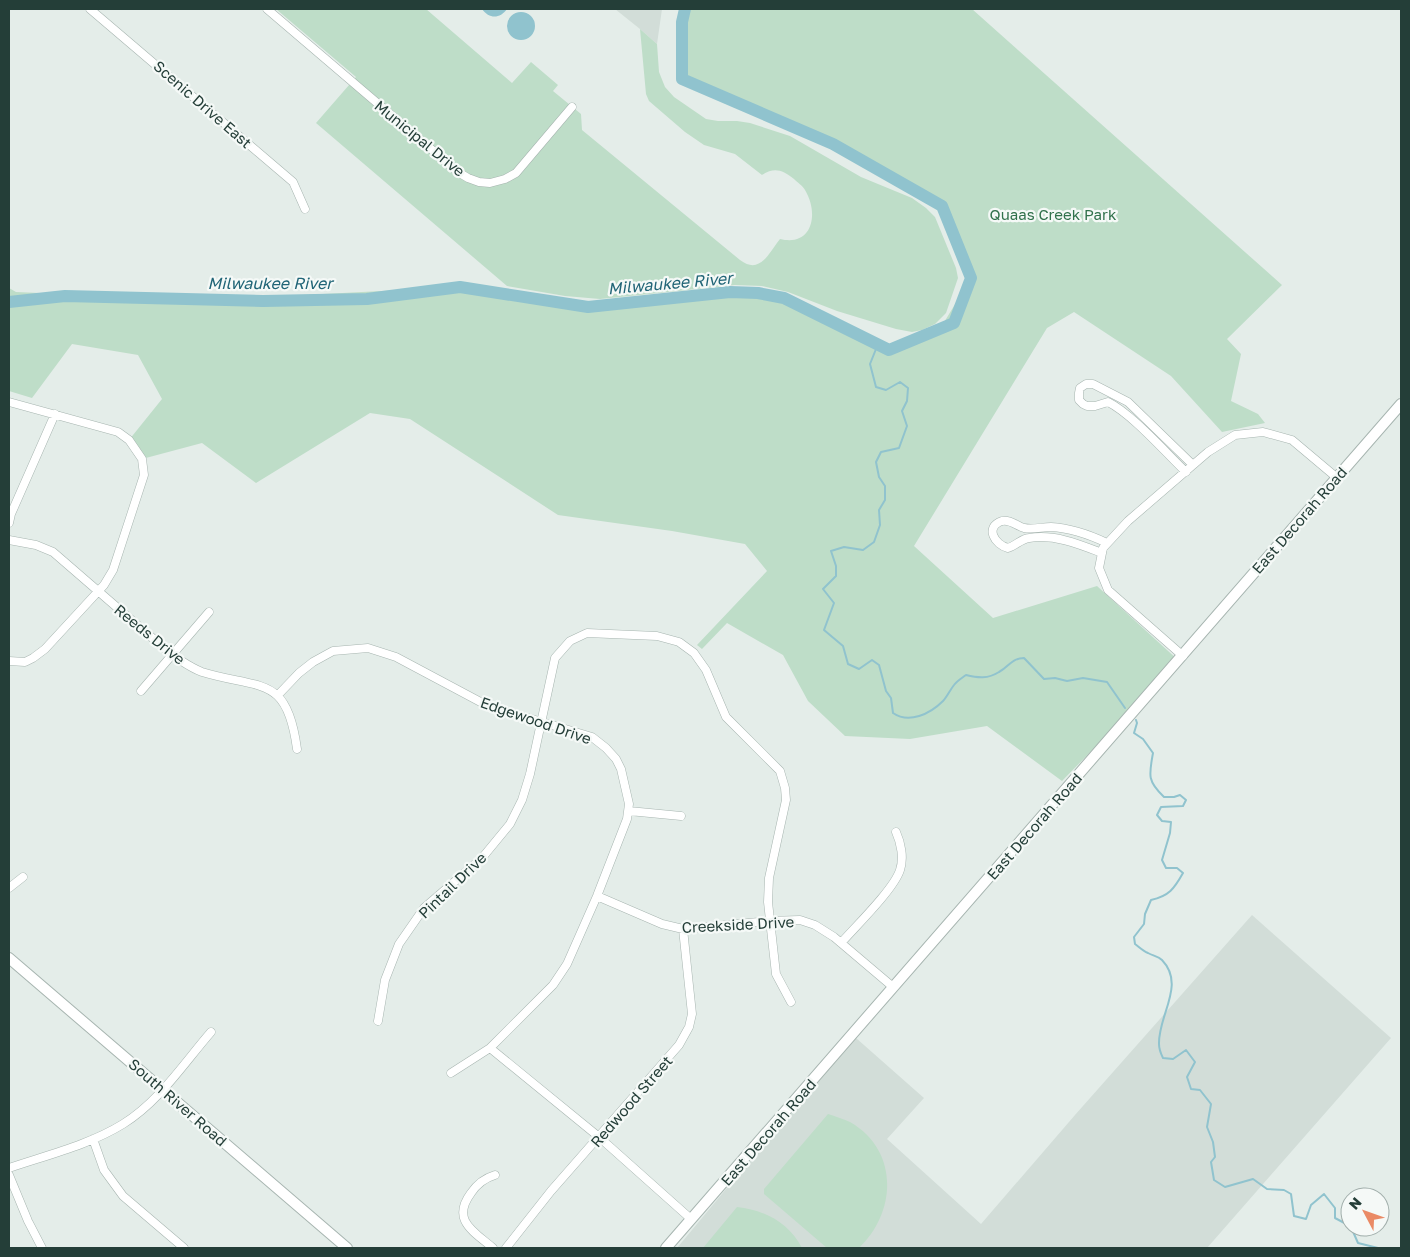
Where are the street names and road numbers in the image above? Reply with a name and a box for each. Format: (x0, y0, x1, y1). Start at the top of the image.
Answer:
street label: Scenic Drive East (150, 57, 256, 151)
street label: Municipal Drive (371, 96, 469, 180)
street label: East Decorah Road (1248, 463, 1350, 577)
street label: Reeds Drive (111, 600, 189, 668)
street label: Edgewood Drive (478, 693, 594, 748)
street label: East Decorah Road (983, 769, 1085, 883)
street label: Pintail Drive (414, 848, 490, 922)
street label: Creekside Drive (681, 912, 795, 936)
street label: Redwood Street (586, 1052, 676, 1150)
street label: South River Road (125, 1055, 231, 1149)
street label: East Decorah Road (717, 1075, 819, 1189)

